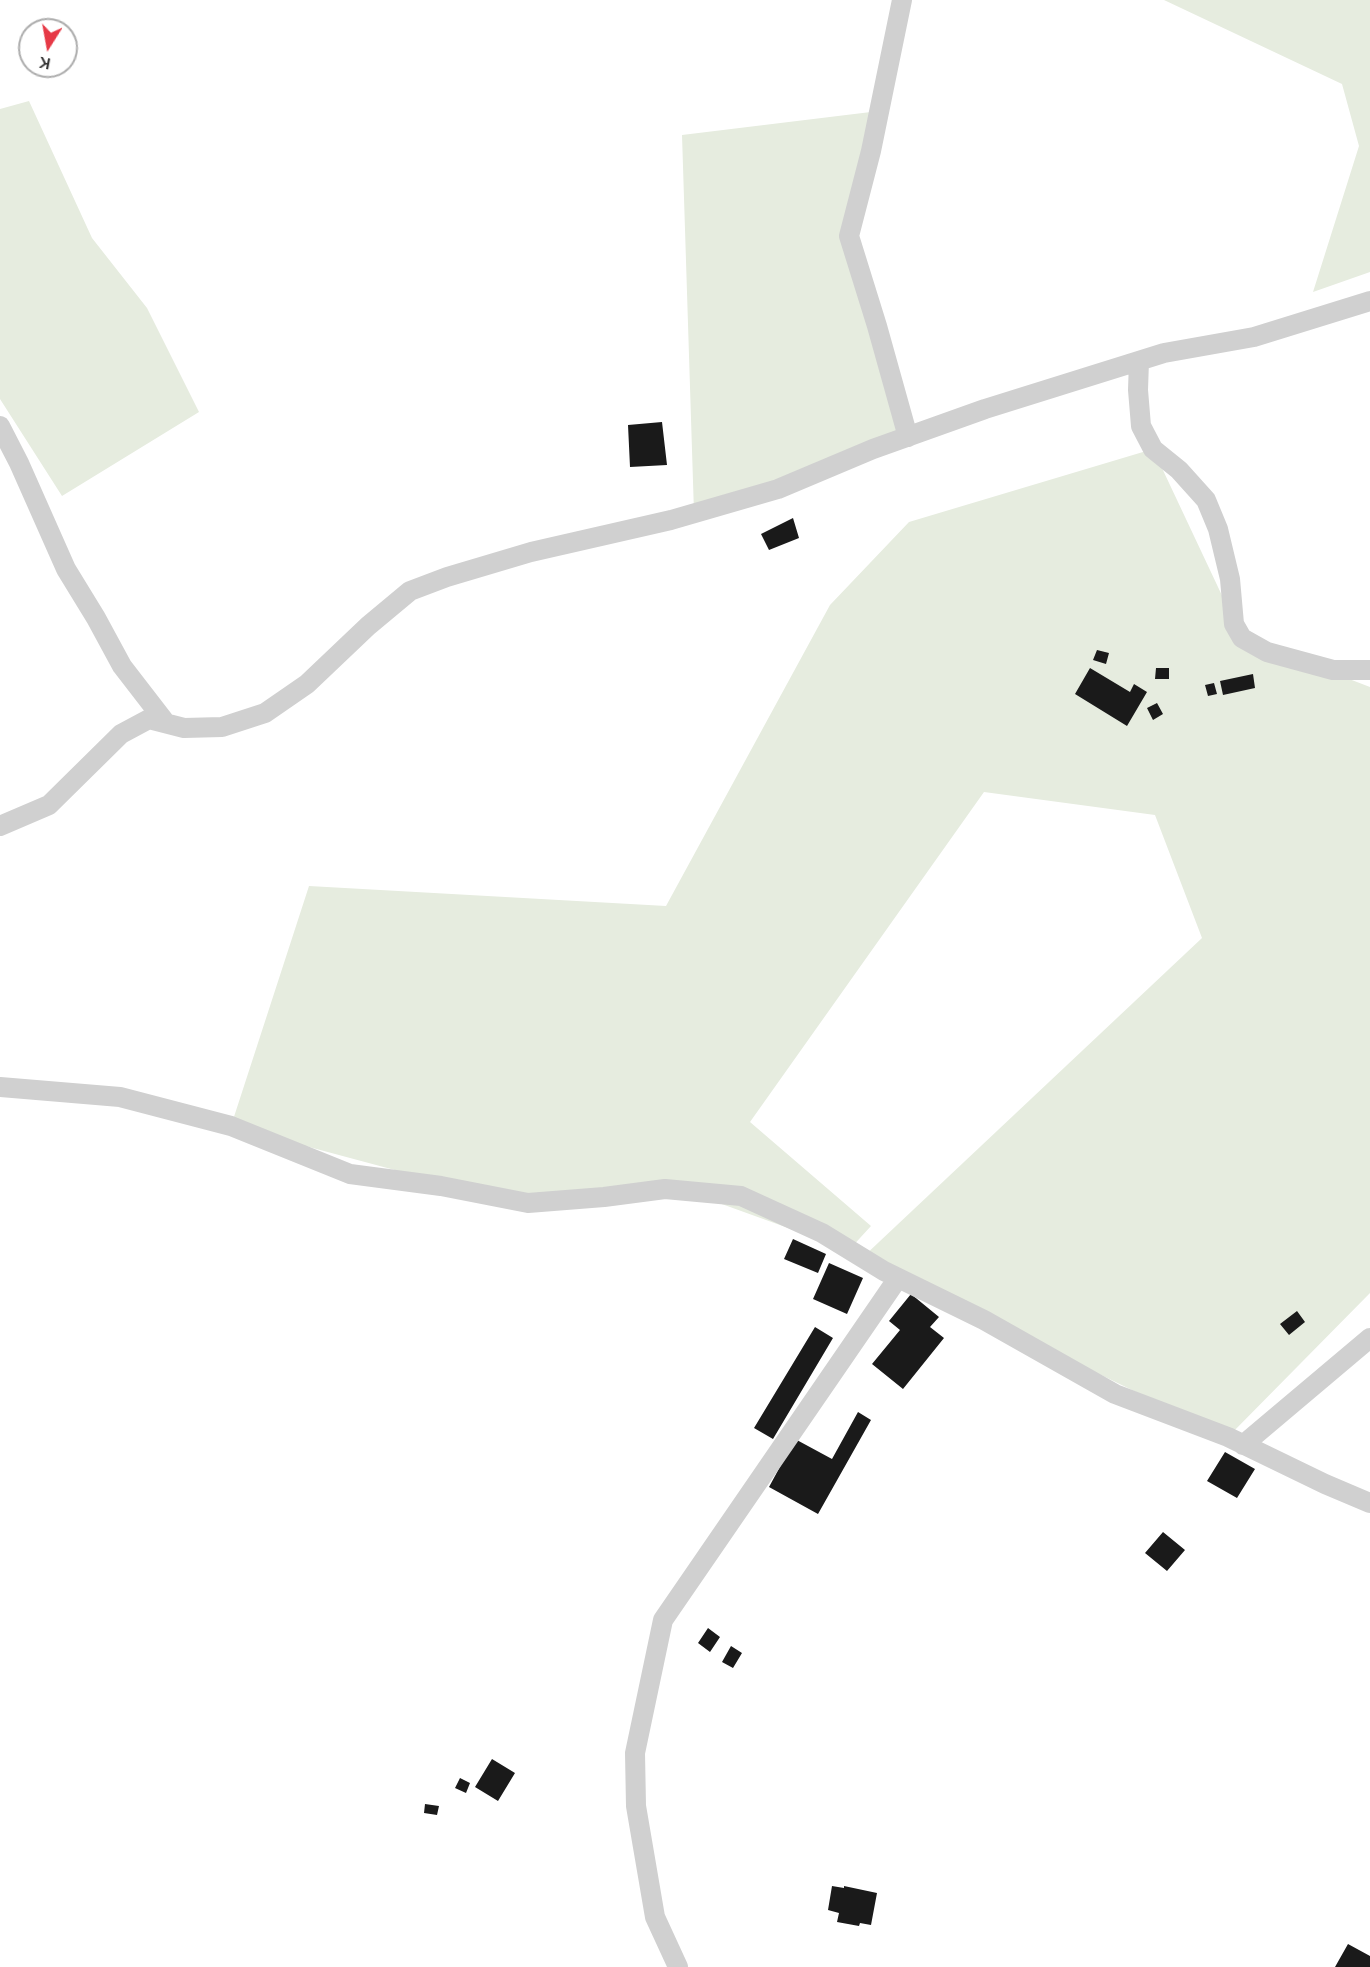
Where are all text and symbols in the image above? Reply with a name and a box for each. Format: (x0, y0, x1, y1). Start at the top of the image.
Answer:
north arrow (18, 18, 78, 78)
text: K (38, 54, 52, 75)

